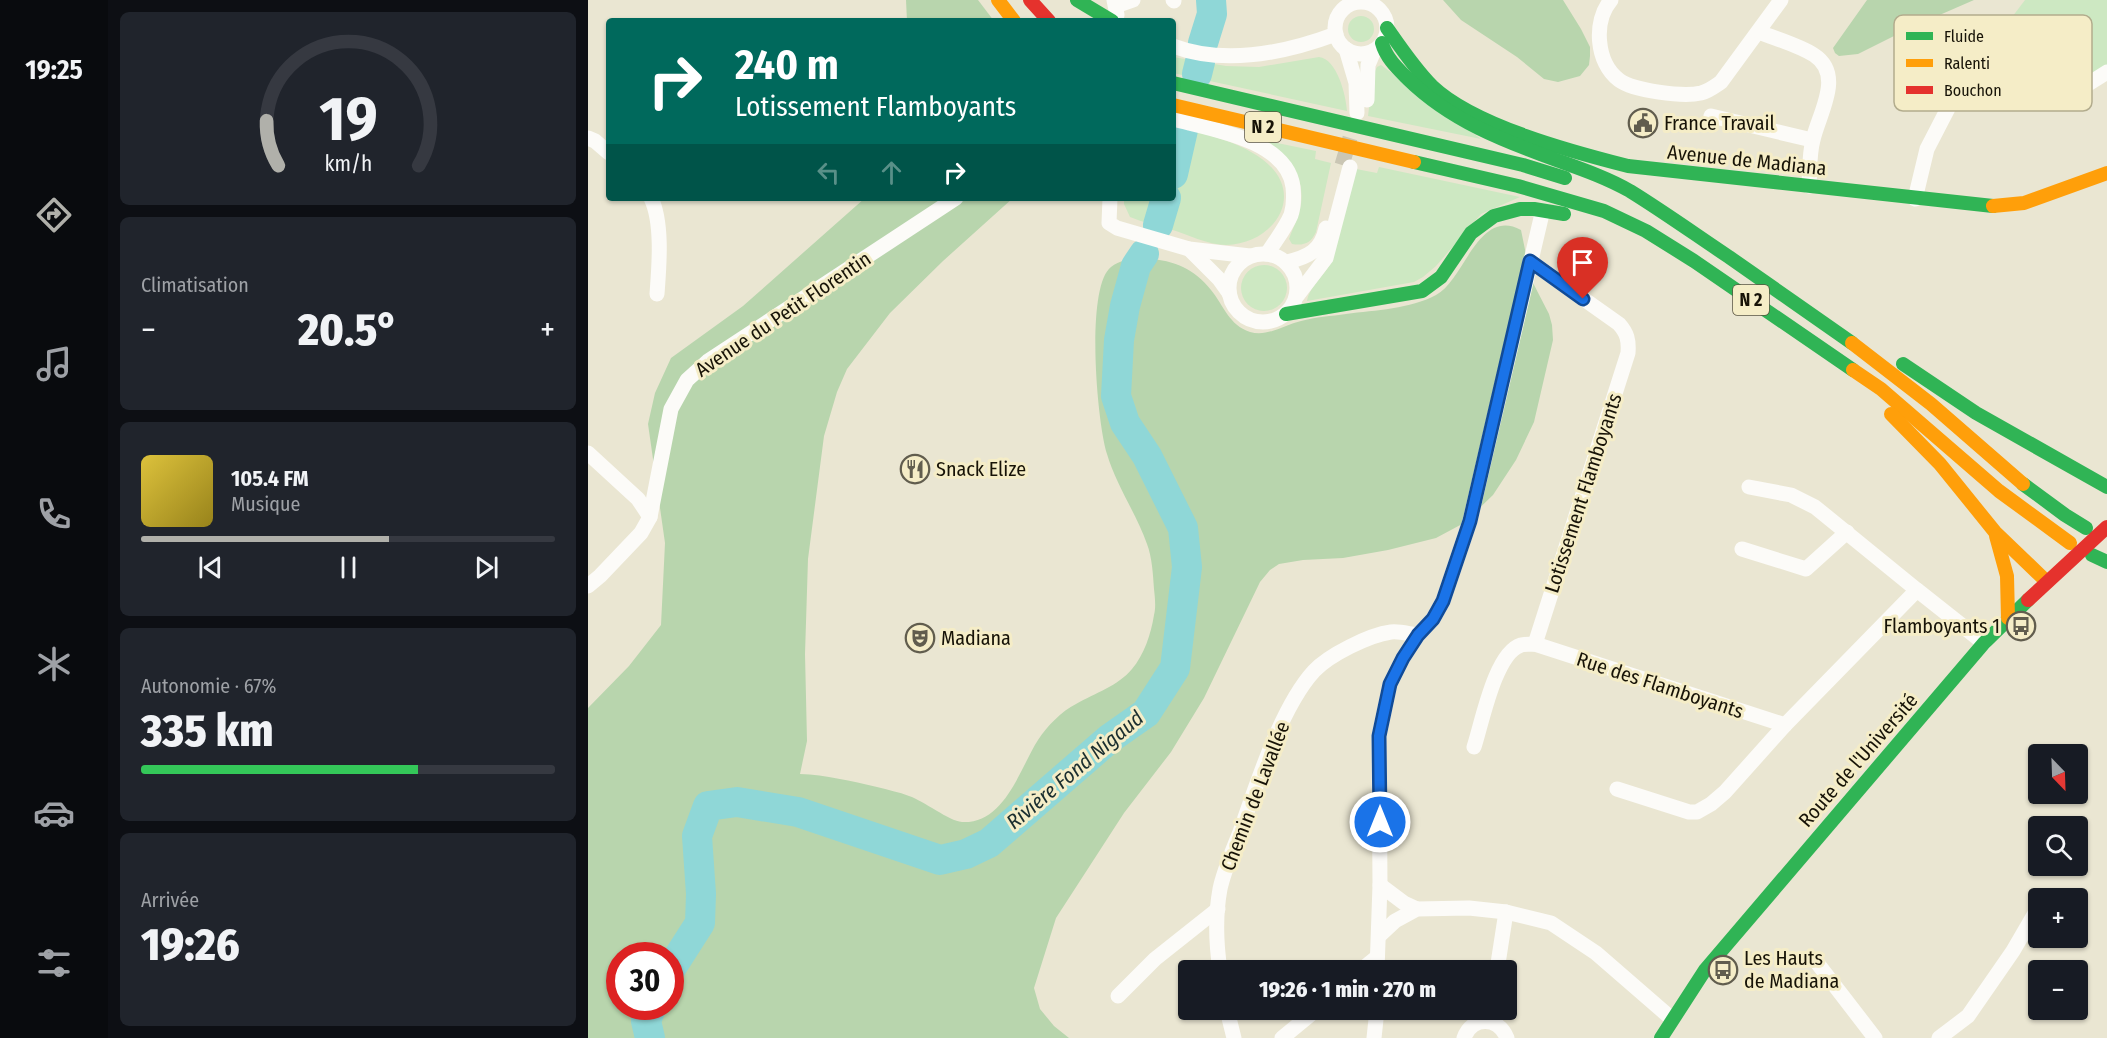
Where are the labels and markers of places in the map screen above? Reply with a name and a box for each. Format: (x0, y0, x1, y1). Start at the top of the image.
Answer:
public building icon: France Travail (1627, 107, 1659, 139)
place label: France Travail (1664, 111, 1775, 135)
pin (1557, 237, 1608, 299)
restaurant icon: Snack Elize (899, 453, 931, 485)
place label: Snack Elize (936, 457, 1026, 481)
bus stop icon: Flamboyants 1 (2005, 610, 2037, 642)
place label: Flamboyants 1 (1883, 614, 2000, 638)
theatre icon: Madiana (904, 622, 936, 654)
place label: Madiana (941, 626, 1011, 650)
place label: Les Hauts de Madiana (1744, 946, 1839, 993)
bus stop icon: Les Hauts de Madiana (1707, 954, 1739, 986)

